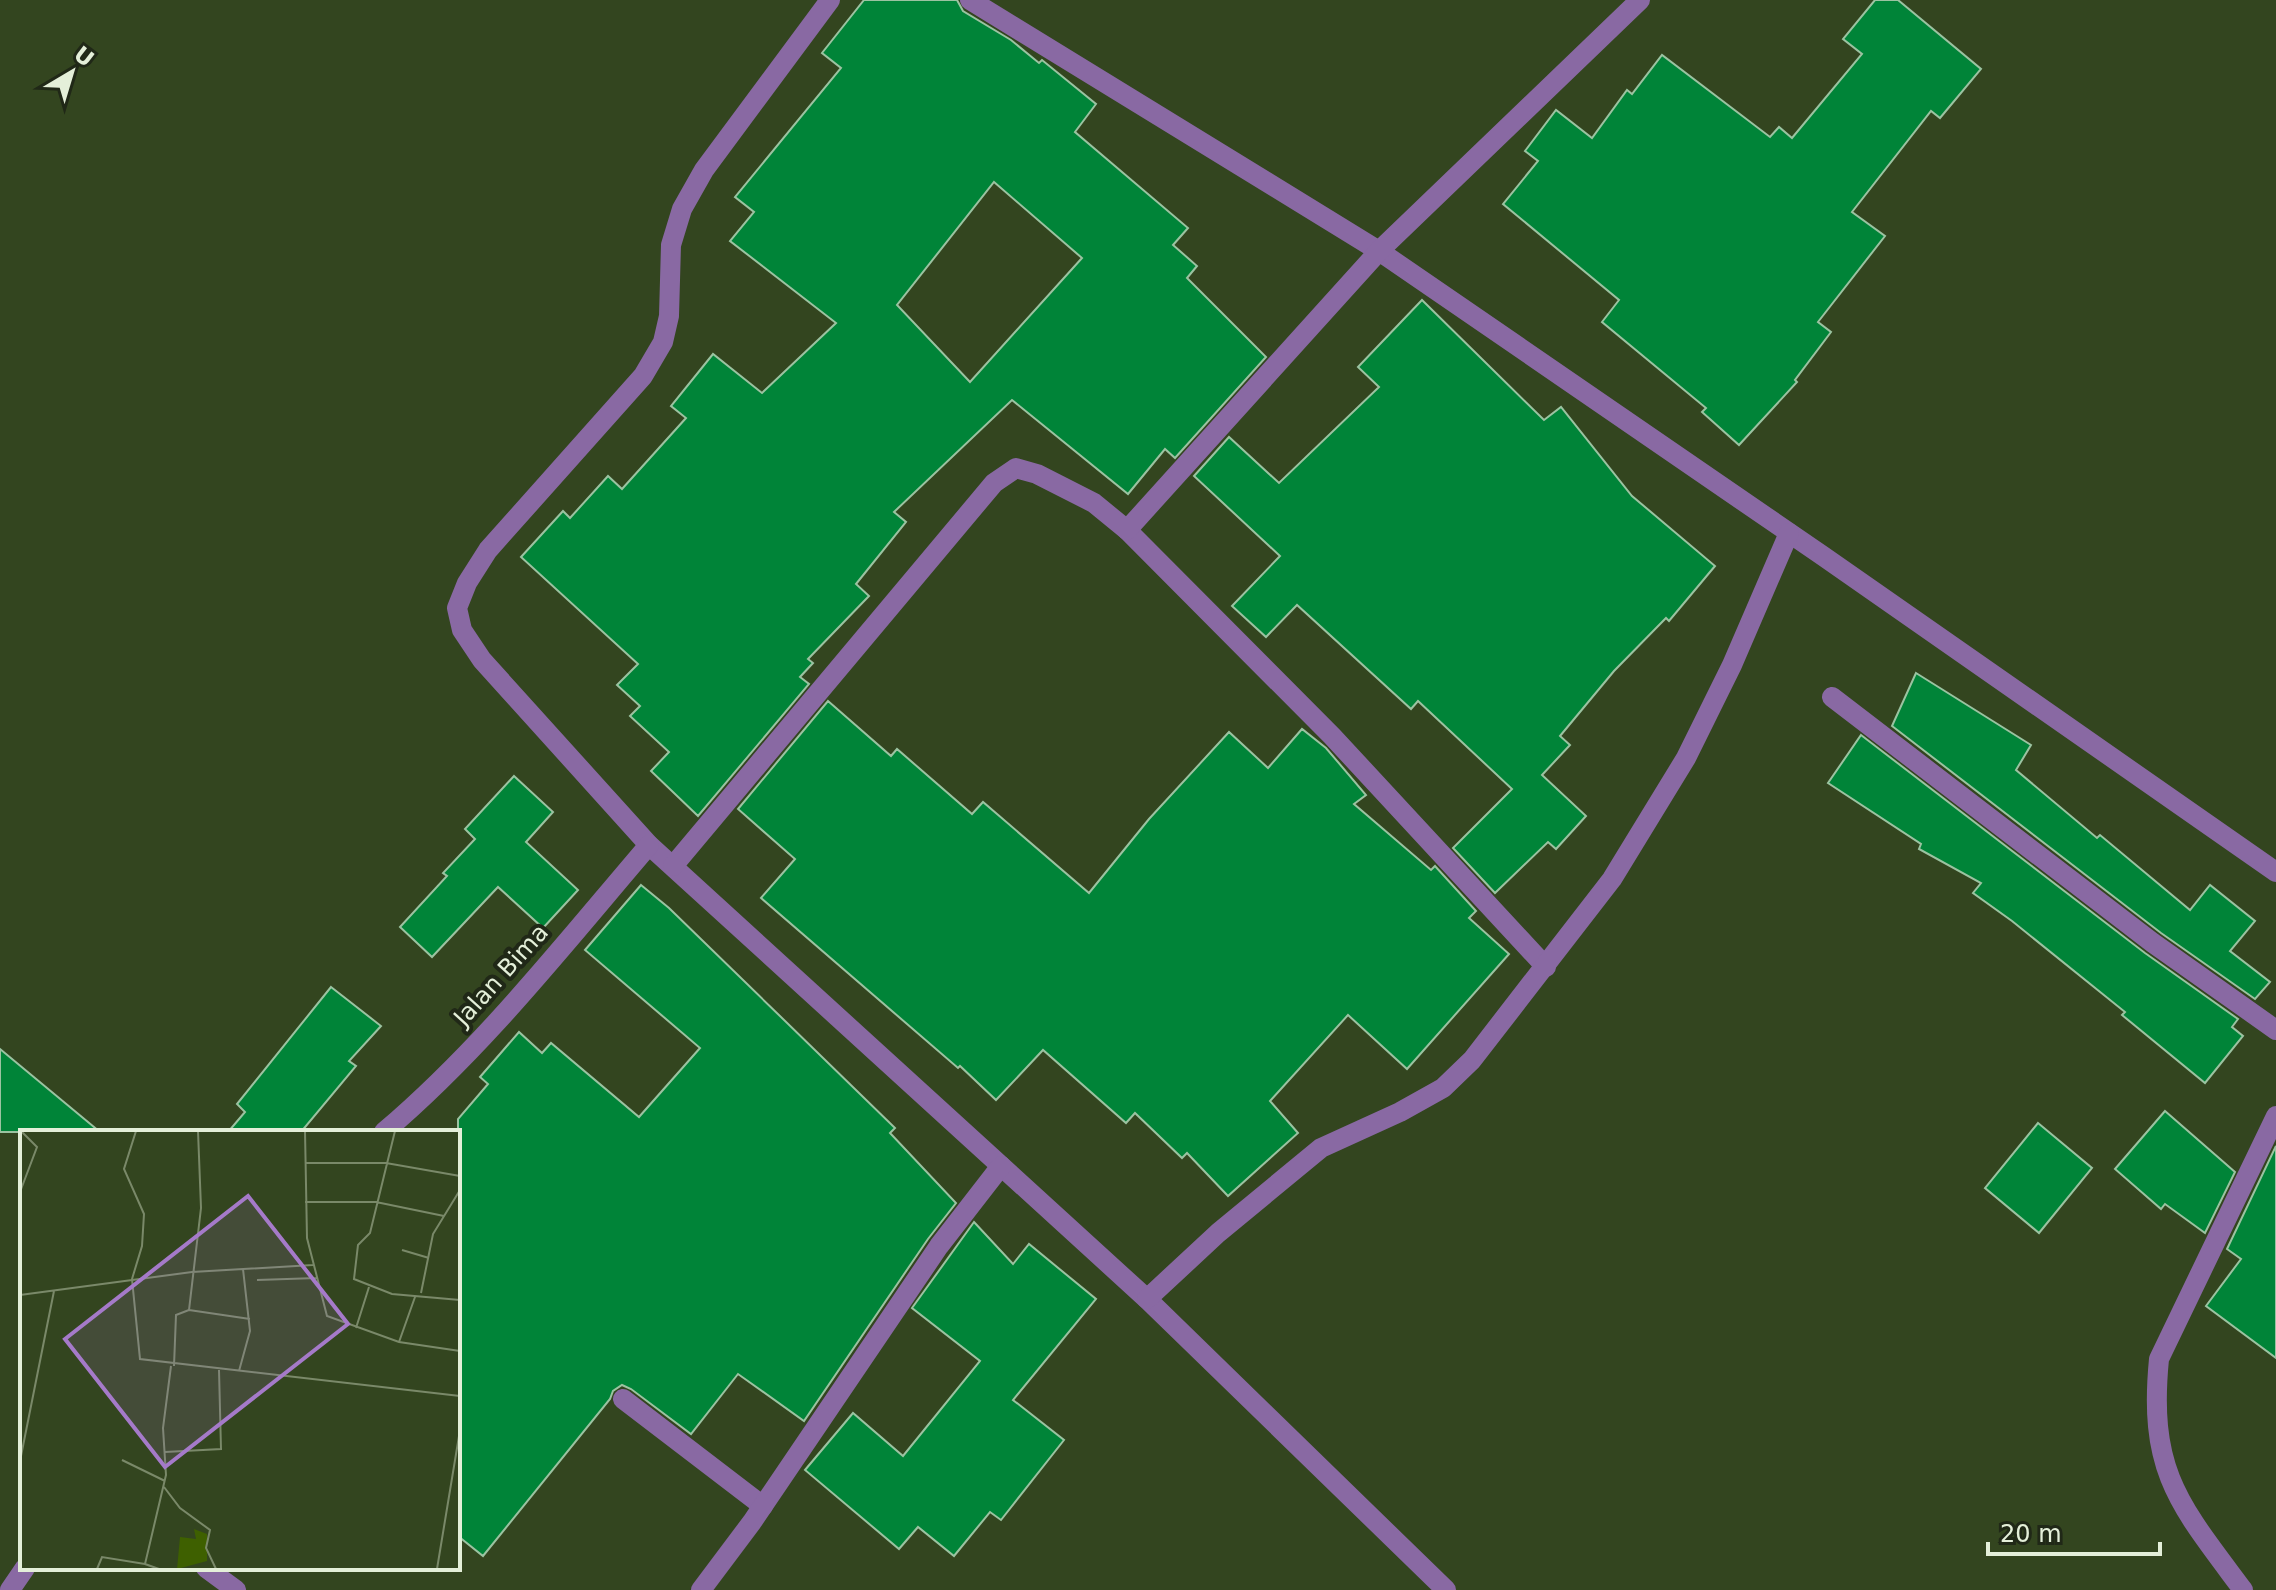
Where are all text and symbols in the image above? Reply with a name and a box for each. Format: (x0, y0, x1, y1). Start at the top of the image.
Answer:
north arrow (32, 32, 112, 112)
text: U (69, 41, 99, 72)
street label: Jalan Bima (447, 918, 554, 1033)
inset map (20, 1130, 460, 1570)
scale bar (1988, 1506, 2160, 1556)
text: 20 m (2000, 1520, 2062, 1548)

